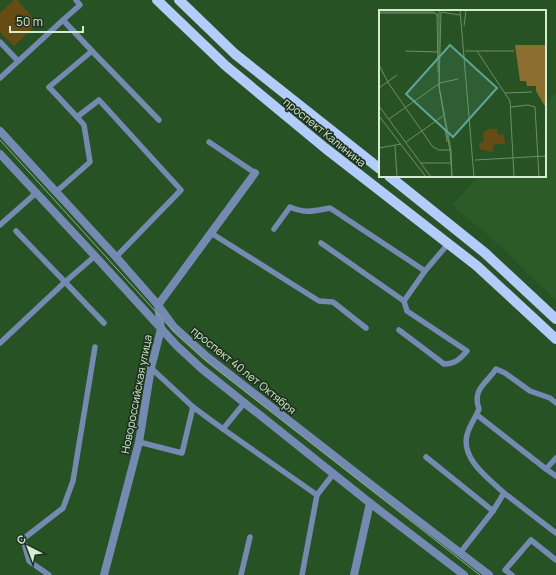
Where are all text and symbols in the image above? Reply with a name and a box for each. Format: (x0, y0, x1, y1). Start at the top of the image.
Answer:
scale bar (10, 8, 83, 34)
inset map (379, 10, 546, 177)
text: 50 m (16, 13, 43, 30)
street label: проспект Калинина (281, 94, 369, 170)
street label: проспект 40 лет Октября (188, 323, 300, 417)
street label: Новороссийская улица (117, 333, 155, 455)
north arrow (8, 527, 48, 567)
text: С (13, 531, 29, 547)

